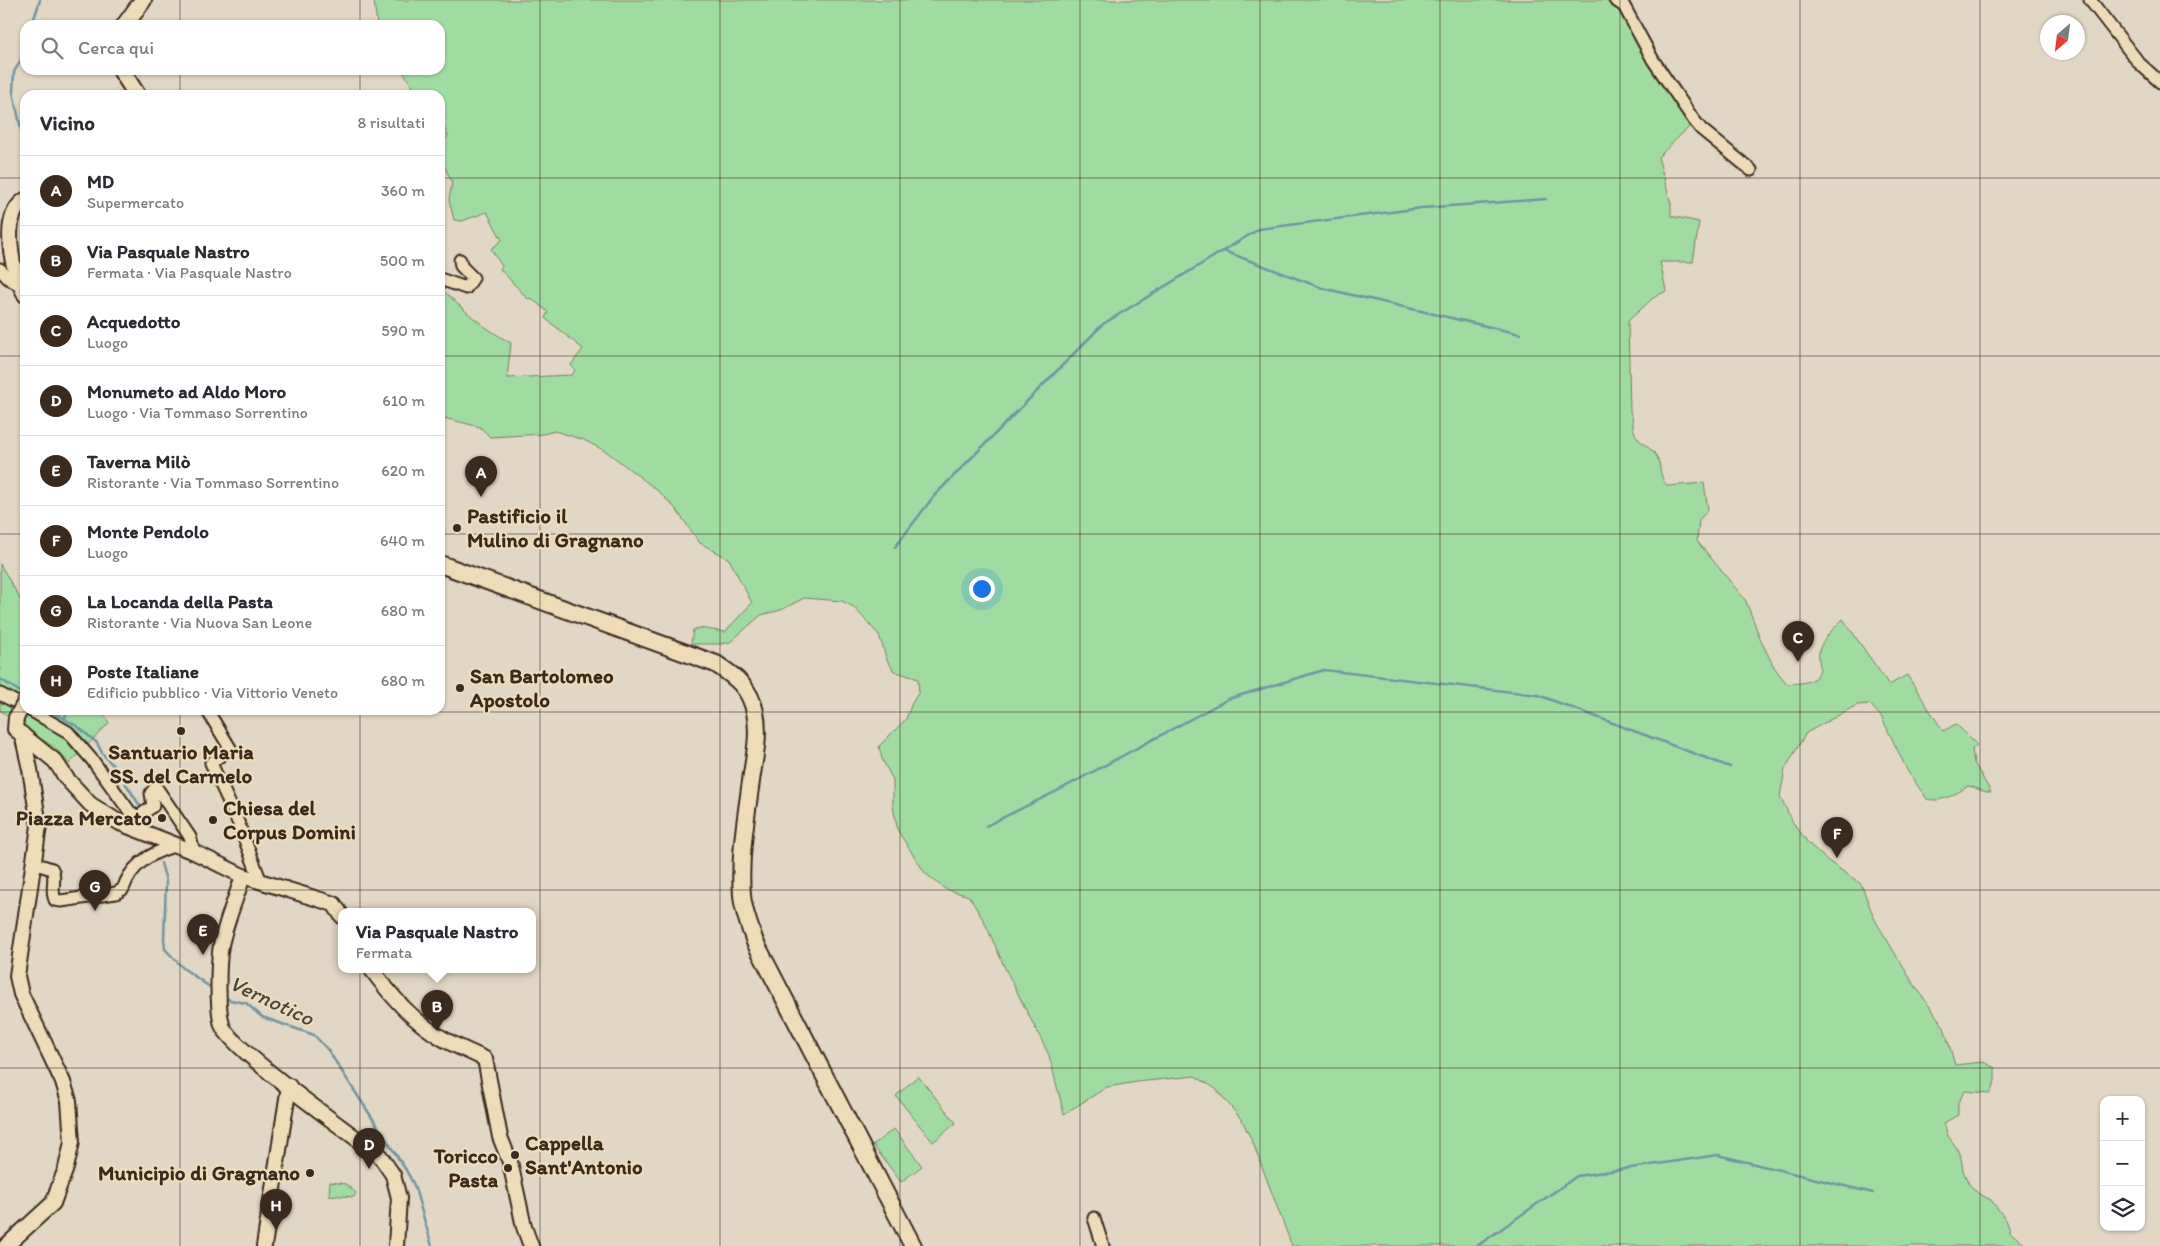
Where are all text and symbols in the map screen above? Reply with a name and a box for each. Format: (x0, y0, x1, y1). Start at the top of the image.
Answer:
north arrow (2040, 15, 2085, 60)
search box (20, 20, 445, 75)
icon: search (38, 34, 66, 62)
text: Cerca qui (78, 36, 154, 59)
text: Vicino (40, 110, 95, 135)
text: 8 risultati (357, 113, 425, 132)
text: MD (87, 170, 114, 193)
text: A (51, 181, 61, 200)
text: 360 m (381, 181, 425, 200)
text: Supermercato (87, 193, 184, 212)
text: Via Pasquale Nastro (87, 240, 250, 263)
text: B (51, 251, 61, 270)
text: 500 m (380, 251, 425, 270)
text: Fermata · Via Pasquale Nastro (87, 263, 292, 282)
text: Acquedotto (87, 310, 181, 333)
text: C (51, 321, 61, 340)
text: 590 m (381, 321, 425, 340)
text: Luogo (87, 333, 128, 352)
text: Monumeto ad Aldo Moro (87, 380, 286, 403)
text: D (51, 391, 61, 410)
text: 610 m (382, 391, 425, 410)
text: Luogo · Via Tommaso Sorrentino (87, 403, 308, 422)
text: Taverna Milò (87, 450, 190, 473)
pin: A (465, 456, 497, 497)
text: E (52, 461, 60, 480)
text: 620 m (381, 461, 425, 480)
text: Ristorante · Via Tommaso Sorrentino (87, 473, 339, 492)
place label: Pastificio il Mulino di Gragnano (467, 503, 644, 553)
text: Monte Pendolo (87, 520, 209, 543)
marker: Pastificio il Mulino di Gragnano (451, 522, 463, 534)
text: F (52, 531, 60, 550)
text: 640 m (380, 531, 425, 550)
text: Luogo (87, 543, 128, 562)
your location (969, 576, 995, 602)
text: La Locanda della Pasta (87, 590, 273, 613)
text: G (50, 601, 62, 620)
text: 680 m (381, 601, 425, 620)
text: Ristorante · Via Nuova San Leone (87, 613, 312, 632)
pin: C (1782, 621, 1814, 662)
text: Poste Italiane (87, 660, 199, 683)
place label: San Bartolomeo Apostolo (469, 663, 614, 713)
text: H (50, 671, 62, 690)
text: 680 m (381, 671, 425, 690)
marker: San Bartolomeo Apostolo (454, 682, 466, 694)
text: Edificio pubblico · Via Vittorio Veneto (87, 683, 338, 702)
marker: Santuario Maria SS. del Carmelo (175, 725, 187, 737)
place label: Santuario Maria SS. del Carmelo (108, 739, 254, 788)
place label: Chiesa del Corpus Domini (223, 795, 356, 845)
place label: Piazza Mercato (16, 805, 152, 830)
marker: Piazza Mercato (156, 812, 168, 824)
marker: Chiesa del Corpus Domini (207, 814, 219, 826)
pin: F (1821, 817, 1853, 858)
pin: G (79, 870, 111, 911)
popup (338, 908, 536, 973)
pin: E (187, 914, 219, 955)
text: Via Pasquale Nastro (356, 920, 518, 943)
text: Fermata (356, 943, 412, 962)
water label: Vernotico (225, 969, 319, 1032)
pin: B (421, 990, 453, 1031)
map controls (2100, 1096, 2145, 1231)
button: + (2100, 1096, 2145, 1141)
pin: D (353, 1128, 385, 1169)
place label: Cappella Sant'Antonio (525, 1130, 643, 1179)
button: − (2100, 1141, 2145, 1186)
place label: Toricco Pasta (433, 1143, 499, 1192)
marker: Cappella Sant'Antonio (509, 1149, 521, 1161)
place label: Municipio di Gragnano (98, 1160, 300, 1186)
marker: Toricco Pasta (502, 1162, 514, 1174)
marker: Municipio di Gragnano (304, 1167, 316, 1179)
button: layers (2100, 1186, 2145, 1231)
pin: H (260, 1189, 292, 1230)

